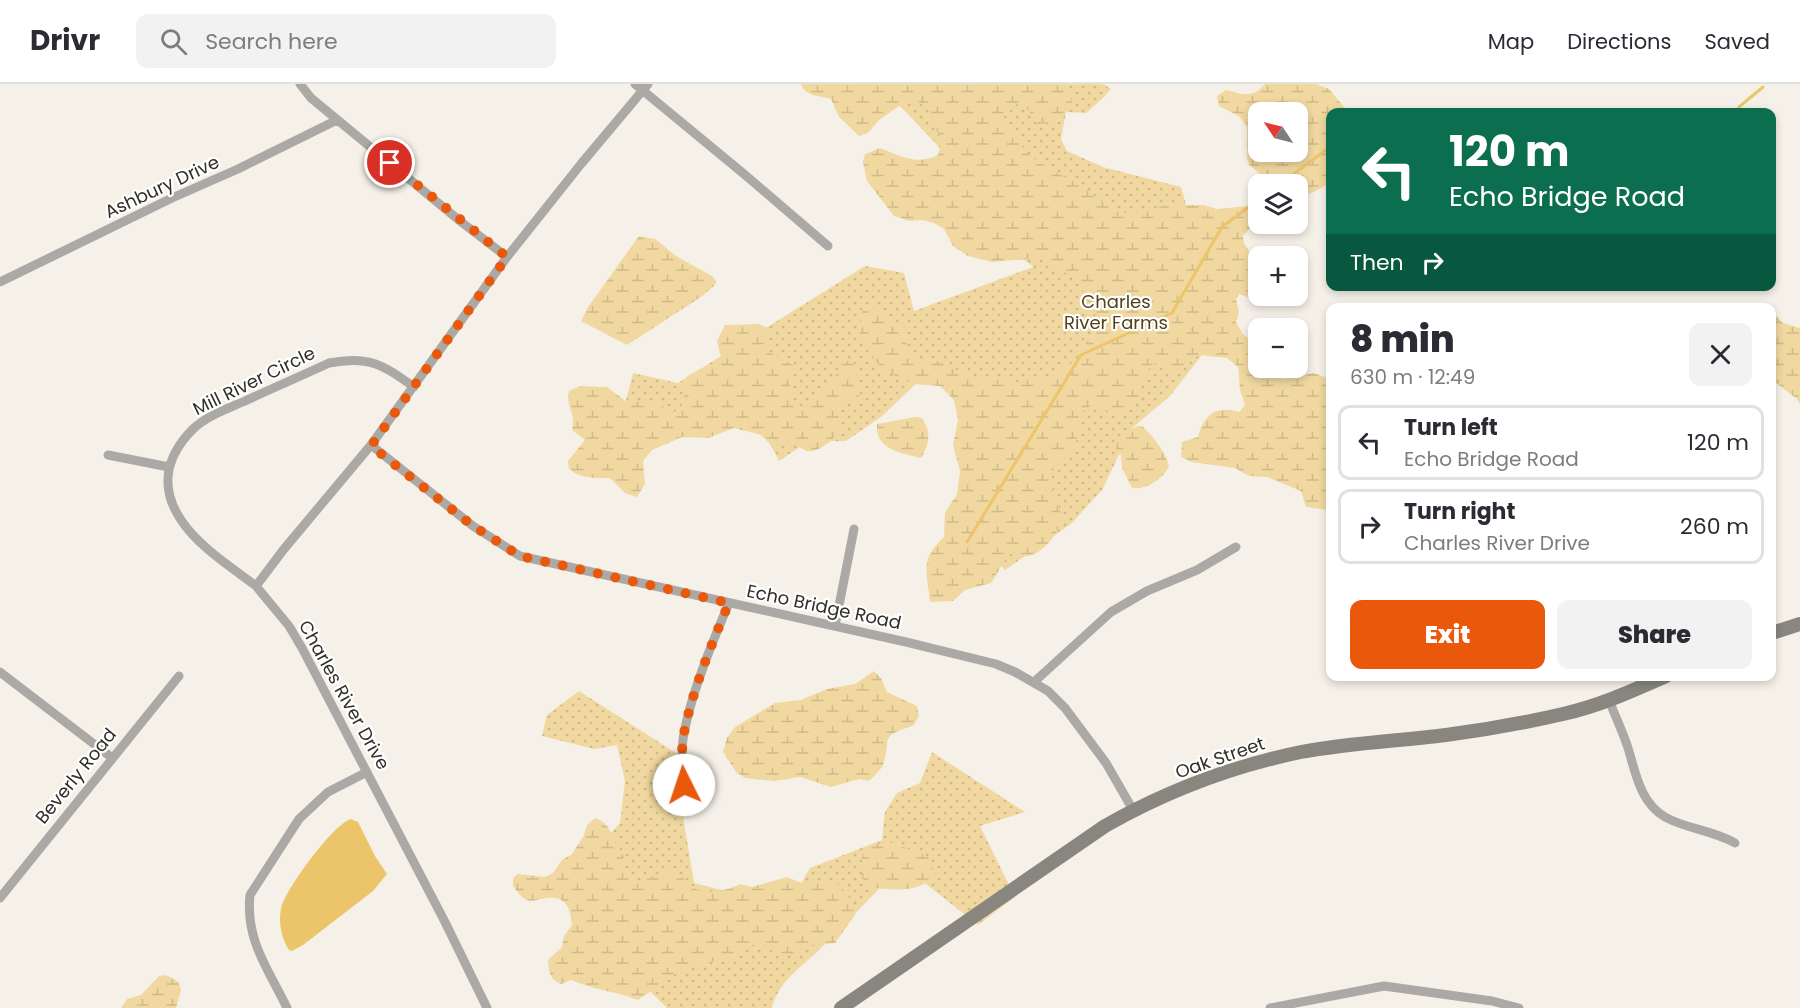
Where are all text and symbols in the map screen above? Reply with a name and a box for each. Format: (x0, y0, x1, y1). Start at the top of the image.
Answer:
search box (136, 14, 556, 68)
text: Drivr (30, 21, 100, 60)
icon: search (157, 25, 190, 58)
text: Search here (205, 26, 338, 57)
text: Map (1488, 27, 1534, 56)
text: Directions (1567, 27, 1671, 56)
text: Saved (1704, 27, 1770, 56)
north arrow (1248, 102, 1308, 162)
map controls (1248, 102, 1308, 378)
text: 120 m (1449, 122, 1570, 181)
icon: left (1350, 132, 1428, 210)
pin (364, 137, 415, 188)
icon: arrive (373, 146, 406, 179)
street label: Ashbury Drive (101, 149, 223, 224)
button: layers (1248, 174, 1308, 234)
text: Echo Bridge Road (1449, 178, 1685, 215)
button: + (1248, 246, 1308, 306)
icon: right (1416, 246, 1449, 279)
text: Then (1350, 247, 1404, 278)
park label: Charles River Farms (1064, 289, 1168, 335)
text: 8 min (1350, 314, 1455, 365)
button: − (1248, 318, 1308, 378)
button: close (1689, 323, 1752, 386)
street label: Mill River Circle (188, 340, 319, 421)
text: 630 m · 12:49 (1350, 363, 1475, 391)
text: Turn left (1404, 412, 1498, 443)
icon: left (1353, 426, 1386, 459)
text: 120 m (1687, 427, 1749, 458)
text: Echo Bridge Road (1404, 445, 1579, 473)
text: Turn right (1404, 496, 1515, 527)
icon: right (1353, 510, 1386, 543)
text: 260 m (1680, 511, 1749, 542)
text: Charles River Drive (1404, 529, 1590, 557)
street label: Echo Bridge Road (745, 578, 904, 635)
button: Exit (1350, 600, 1545, 669)
button: Share (1557, 600, 1752, 669)
street label: Charles River Drive (293, 616, 396, 774)
street label: Beverly Road (29, 723, 122, 829)
street label: Oak Street (1172, 731, 1268, 785)
position arrow (652, 753, 716, 817)

